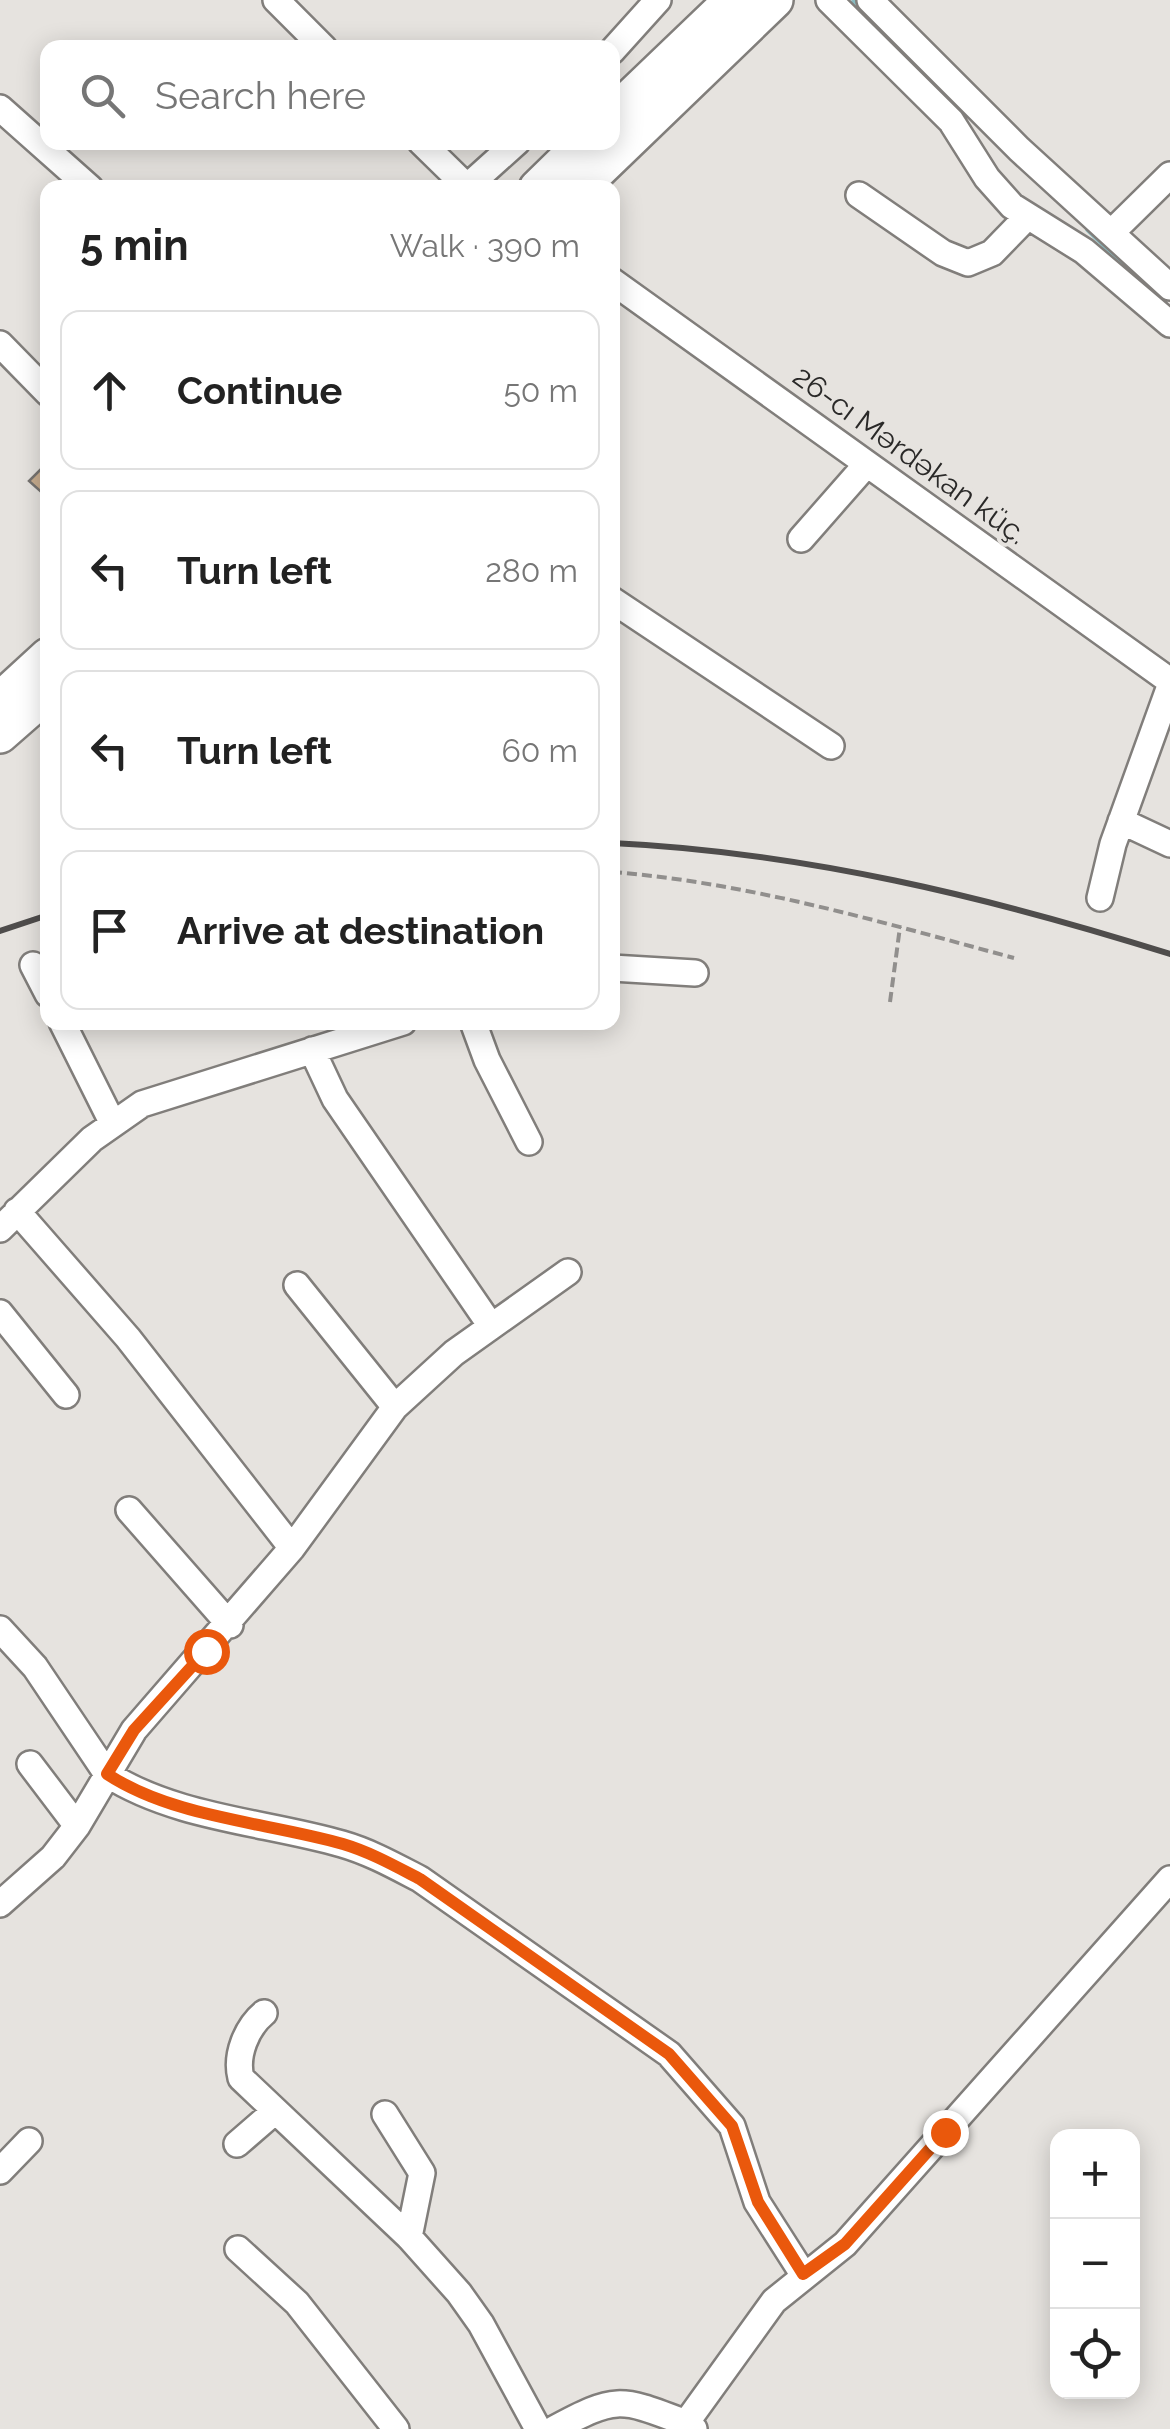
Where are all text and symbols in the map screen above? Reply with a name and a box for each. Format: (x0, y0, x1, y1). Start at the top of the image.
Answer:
search box (40, 40, 620, 150)
icon: search (75, 68, 130, 123)
text: Search here (155, 73, 366, 118)
text: 5 min (80, 221, 189, 270)
text: Walk · 390 m (390, 227, 580, 264)
street label: 26-cı Mərdəkan küç. (787, 358, 1034, 551)
icon: ahead (82, 363, 137, 418)
text: Continue (177, 368, 342, 413)
text: 50 m (503, 372, 578, 409)
icon: left (82, 543, 137, 598)
text: Turn left (177, 548, 332, 593)
text: 280 m (485, 552, 578, 589)
icon: left (82, 723, 137, 778)
text: Turn left (177, 728, 332, 773)
text: 60 m (502, 732, 578, 769)
icon: arrive (82, 903, 137, 958)
text: Arrive at destination (177, 908, 544, 953)
route start (184, 1629, 230, 1675)
route end (923, 2110, 969, 2156)
map controls (1050, 2129, 1140, 2399)
button: + (1050, 2129, 1140, 2219)
button: − (1050, 2219, 1140, 2309)
button: locate (1050, 2309, 1140, 2399)

